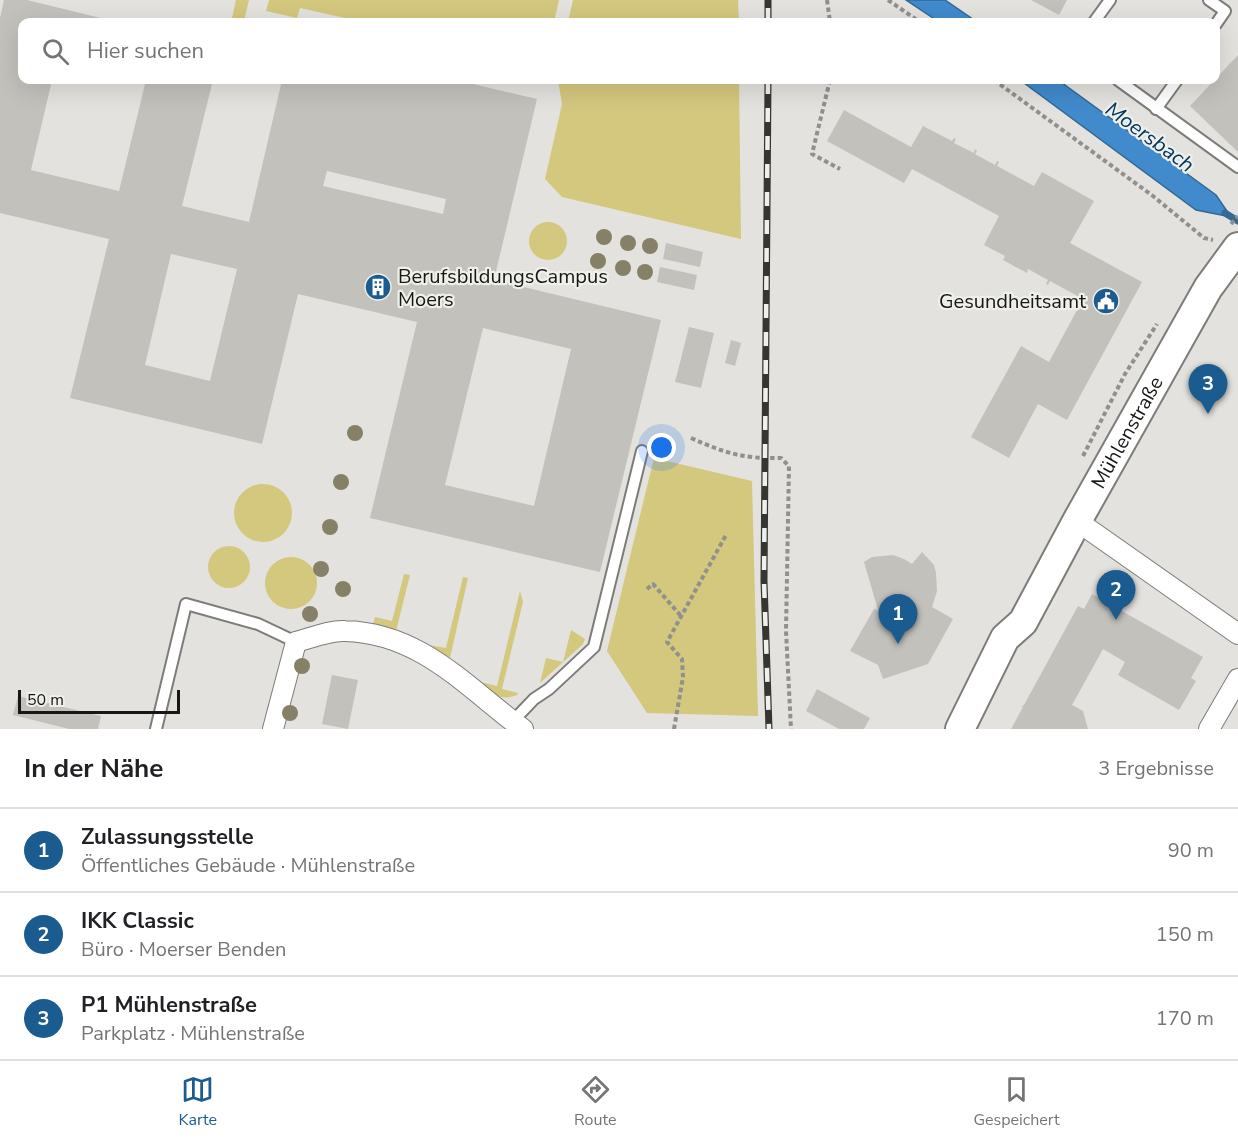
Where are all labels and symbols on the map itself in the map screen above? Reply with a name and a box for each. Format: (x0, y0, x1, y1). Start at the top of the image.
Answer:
water label: Moersbach (1100, 95, 1200, 179)
place label: BerufsbildungsCampus Moers (398, 263, 608, 313)
building icon: BerufsbildungsCampus Moers (363, 272, 393, 302)
public building icon: Gesundheitsamt (1091, 286, 1121, 316)
place label: Gesundheitsamt (939, 288, 1087, 315)
pin: 3 (1188, 364, 1228, 414)
street label: Mühlenstraße (1085, 371, 1169, 493)
your location (647, 433, 676, 462)
pin: 2 (1096, 570, 1136, 620)
pin: 1 (878, 594, 918, 644)
scale bar (18, 687, 180, 714)

